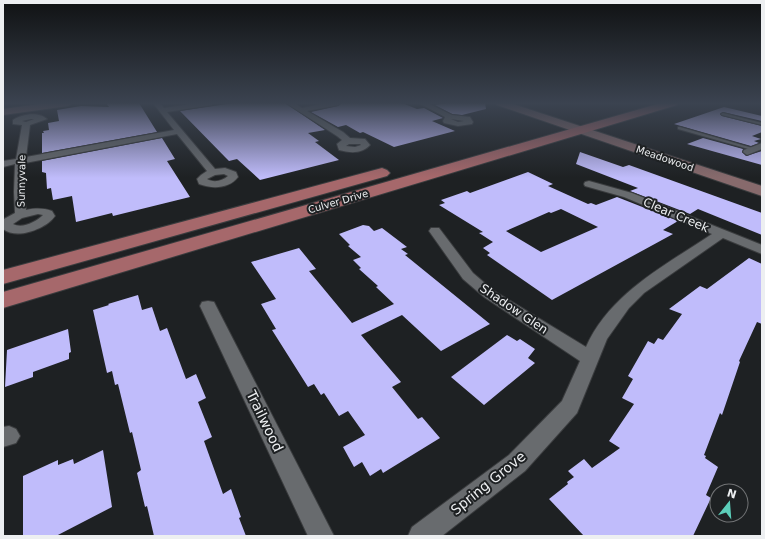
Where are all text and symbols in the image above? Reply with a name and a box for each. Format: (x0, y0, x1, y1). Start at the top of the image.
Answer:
street label: Meadowood (635, 143, 695, 173)
street label: Sunnyvale (16, 155, 27, 207)
street label: Culver Drive (307, 188, 370, 215)
street label: Clear Creek (641, 195, 711, 235)
street label: Shadow Glen (477, 281, 551, 337)
street label: Trailwood (243, 387, 287, 454)
street label: Spring Grove (447, 448, 529, 518)
north arrow (709, 483, 749, 523)
text: N (725, 486, 738, 501)

